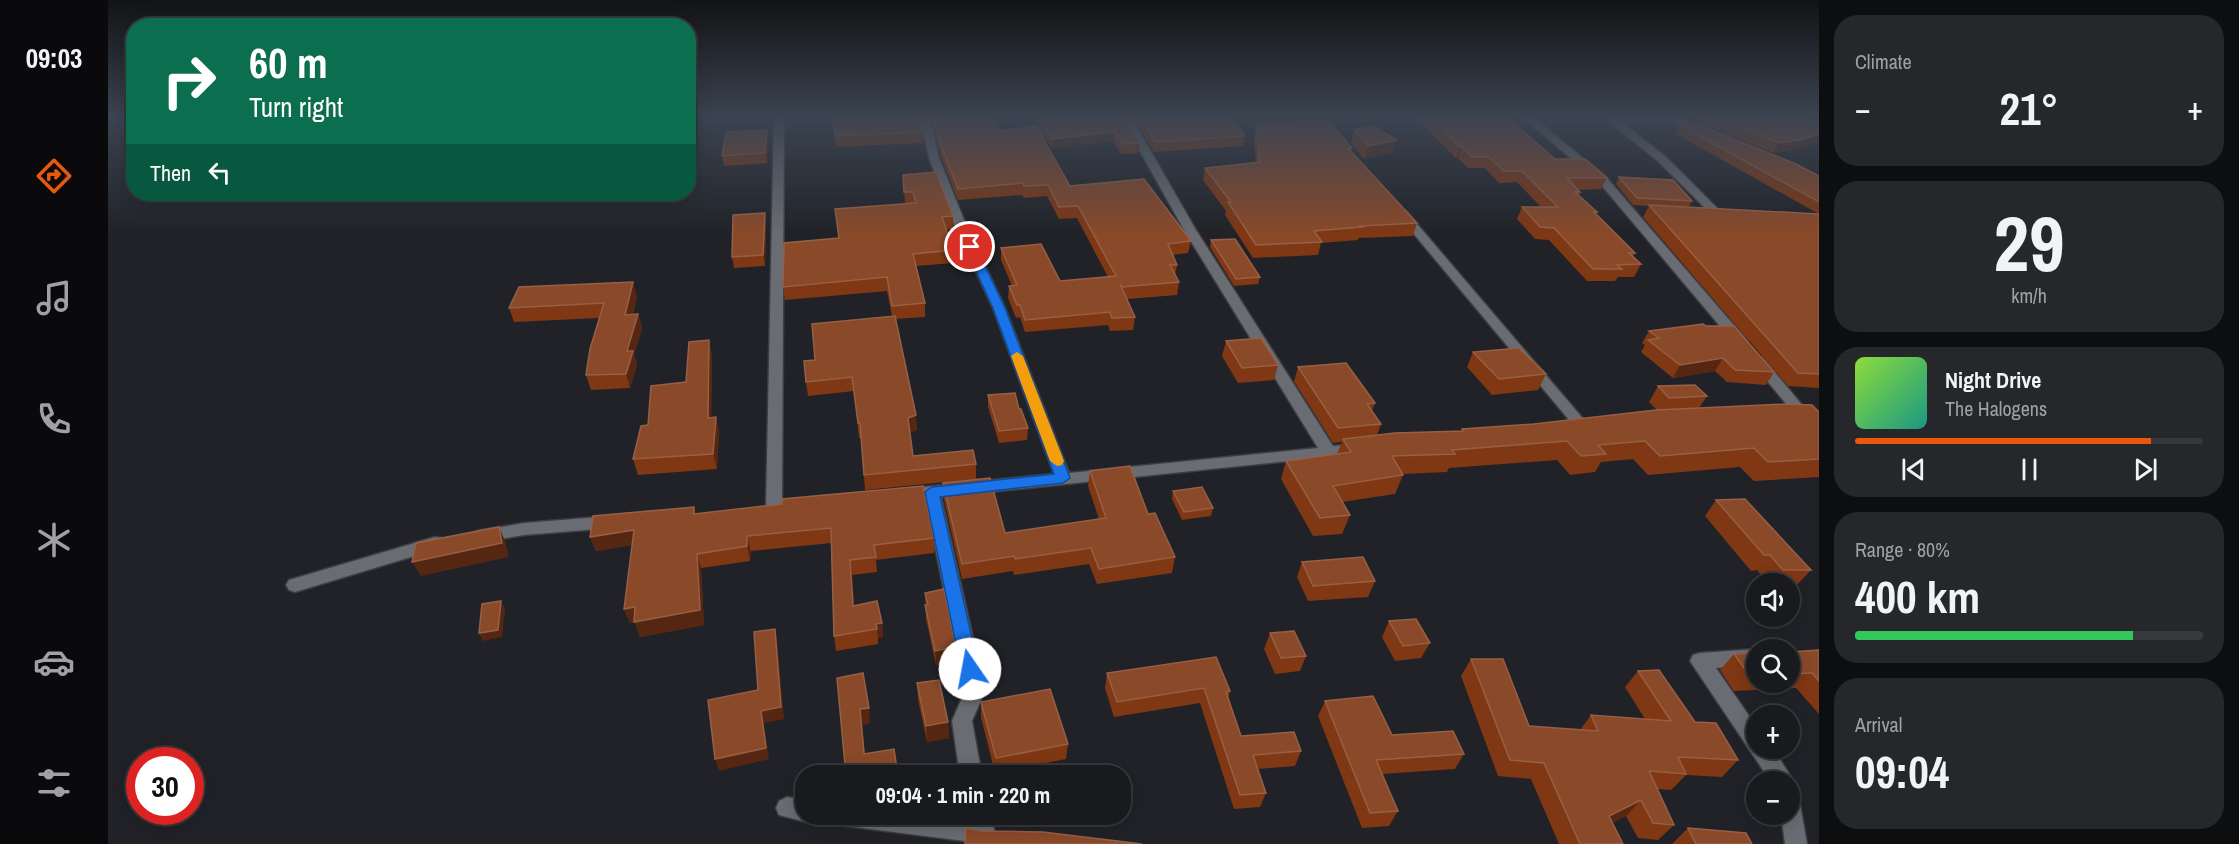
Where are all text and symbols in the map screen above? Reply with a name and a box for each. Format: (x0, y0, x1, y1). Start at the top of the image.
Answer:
text: 60 m (249, 35, 328, 91)
text: 09:03 (26, 40, 82, 76)
icon: right (150, 42, 228, 120)
text: Climate (1855, 48, 1912, 75)
text: 21° (1999, 78, 2059, 139)
text: − (1855, 86, 1871, 130)
text: + (2187, 86, 2203, 130)
text: Turn right (249, 89, 343, 125)
icon: directions (33, 155, 75, 197)
icon: left (203, 156, 236, 189)
text: Then (150, 158, 191, 188)
text: 29 (1993, 190, 2065, 295)
pin (944, 221, 995, 272)
icon: arrive (953, 230, 986, 263)
icon: music (33, 277, 75, 319)
text: km/h (2011, 282, 2047, 309)
text: Night Drive (1945, 365, 2041, 395)
text: The Halogens (1945, 395, 2047, 422)
icon: phone (33, 398, 75, 440)
icon: previous (1897, 453, 1930, 486)
icon: pause (2013, 453, 2046, 486)
icon: next (2129, 453, 2162, 486)
icon: climate (33, 519, 75, 561)
text: Range · 80% (1855, 536, 1950, 563)
text: 400 km (1855, 566, 1980, 627)
map controls (1746, 573, 1800, 825)
button: sound (1746, 573, 1800, 627)
position arrow (938, 637, 1002, 701)
button: search (1746, 639, 1800, 693)
icon: car (33, 641, 75, 683)
button: + (1746, 705, 1800, 759)
text: Arrival (1855, 711, 1902, 738)
text: 09:04 (1855, 741, 1949, 802)
speed limit sign: 30 (126, 747, 204, 825)
icon: filters (33, 762, 75, 804)
button: − (1746, 771, 1800, 825)
text: 09:04 · 1 min · 220 m (876, 780, 1050, 810)

